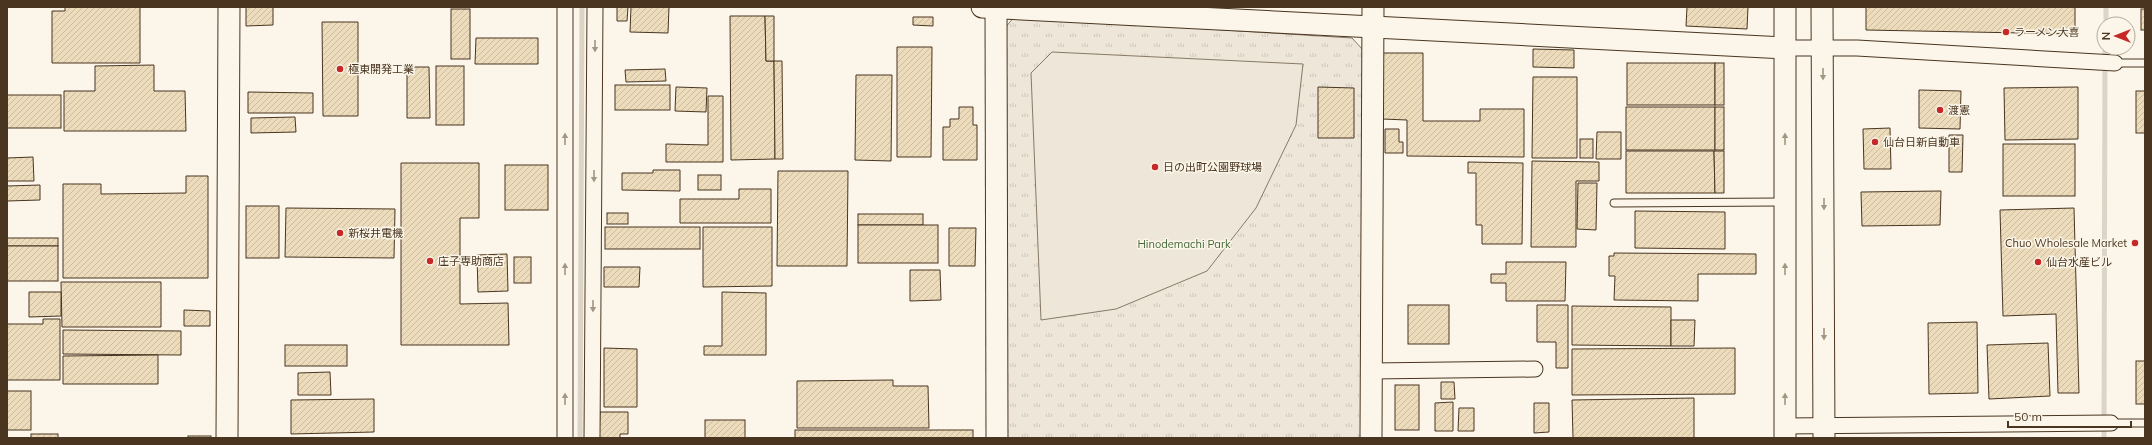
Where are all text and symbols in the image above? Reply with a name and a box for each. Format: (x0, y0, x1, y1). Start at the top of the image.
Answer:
north arrow (2096, 16, 2136, 56)
place label: ラーメン大喜 (2014, 25, 2080, 39)
marker: ラーメン大喜 (2001, 27, 2011, 37)
text: N (2099, 32, 2113, 40)
one-way arrow (592, 40, 598, 53)
place label: 極東開発工業 (348, 62, 414, 76)
marker: 極東開発工業 (335, 64, 345, 74)
one-way arrow (1820, 68, 1826, 81)
place label: 渡憲 (1948, 103, 1970, 117)
marker: 渡憲 (1935, 105, 1945, 115)
one-way arrow (562, 132, 568, 145)
one-way arrow (1782, 132, 1788, 145)
place label: 仙台日新自動車 (1883, 135, 1960, 149)
marker: 仙台日新自動車 (1870, 137, 1880, 147)
place label: 日の出町公園野球場 (1163, 160, 1262, 174)
marker: 日の出町公園野球場 (1150, 162, 1160, 172)
one-way arrow (591, 170, 597, 183)
one-way arrow (1821, 198, 1827, 211)
place label: 新桜井電機 (348, 226, 403, 240)
marker: 新桜井電機 (335, 228, 345, 238)
place label: Chuo Wholesale Market (2005, 236, 2127, 250)
park label: Hinodemachi Park (1137, 237, 1231, 251)
marker: Chuo Wholesale Market (2130, 238, 2140, 248)
place label: 庄子専助商店 (438, 254, 504, 268)
place label: 仙台水産ビル (2046, 255, 2112, 269)
marker: 庄子専助商店 (425, 256, 435, 266)
marker: 仙台水産ビル (2033, 257, 2043, 267)
one-way arrow (562, 262, 568, 275)
one-way arrow (1782, 262, 1788, 275)
one-way arrow (590, 300, 596, 313)
one-way arrow (1821, 328, 1827, 341)
one-way arrow (562, 392, 568, 405)
one-way arrow (1782, 392, 1788, 405)
scale bar (2008, 403, 2131, 429)
text: 50 m (2014, 409, 2042, 424)

